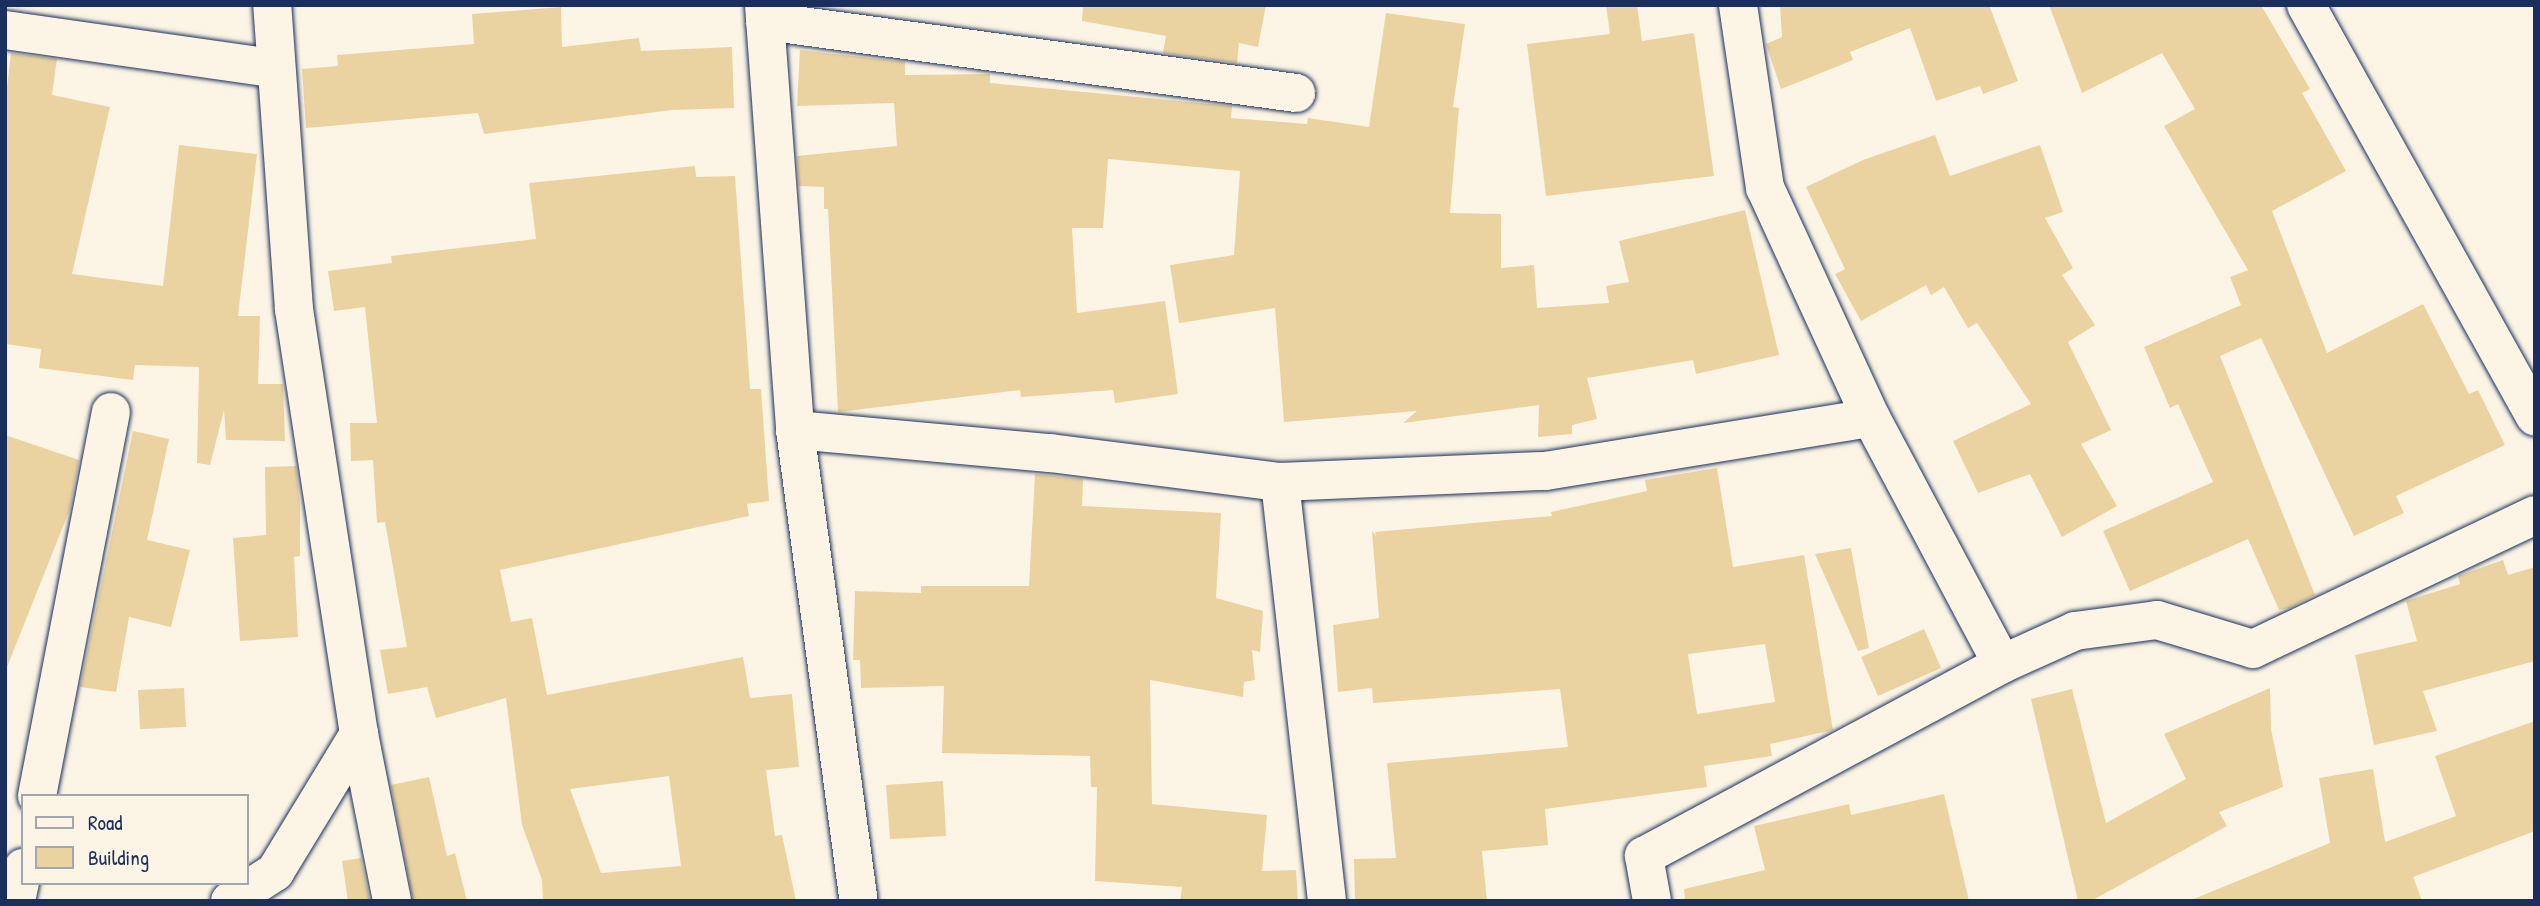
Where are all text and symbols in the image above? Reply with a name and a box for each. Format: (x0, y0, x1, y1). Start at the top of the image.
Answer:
legend (21, 794, 248, 885)
text: Road (88, 808, 122, 837)
text: Building (88, 843, 149, 872)

